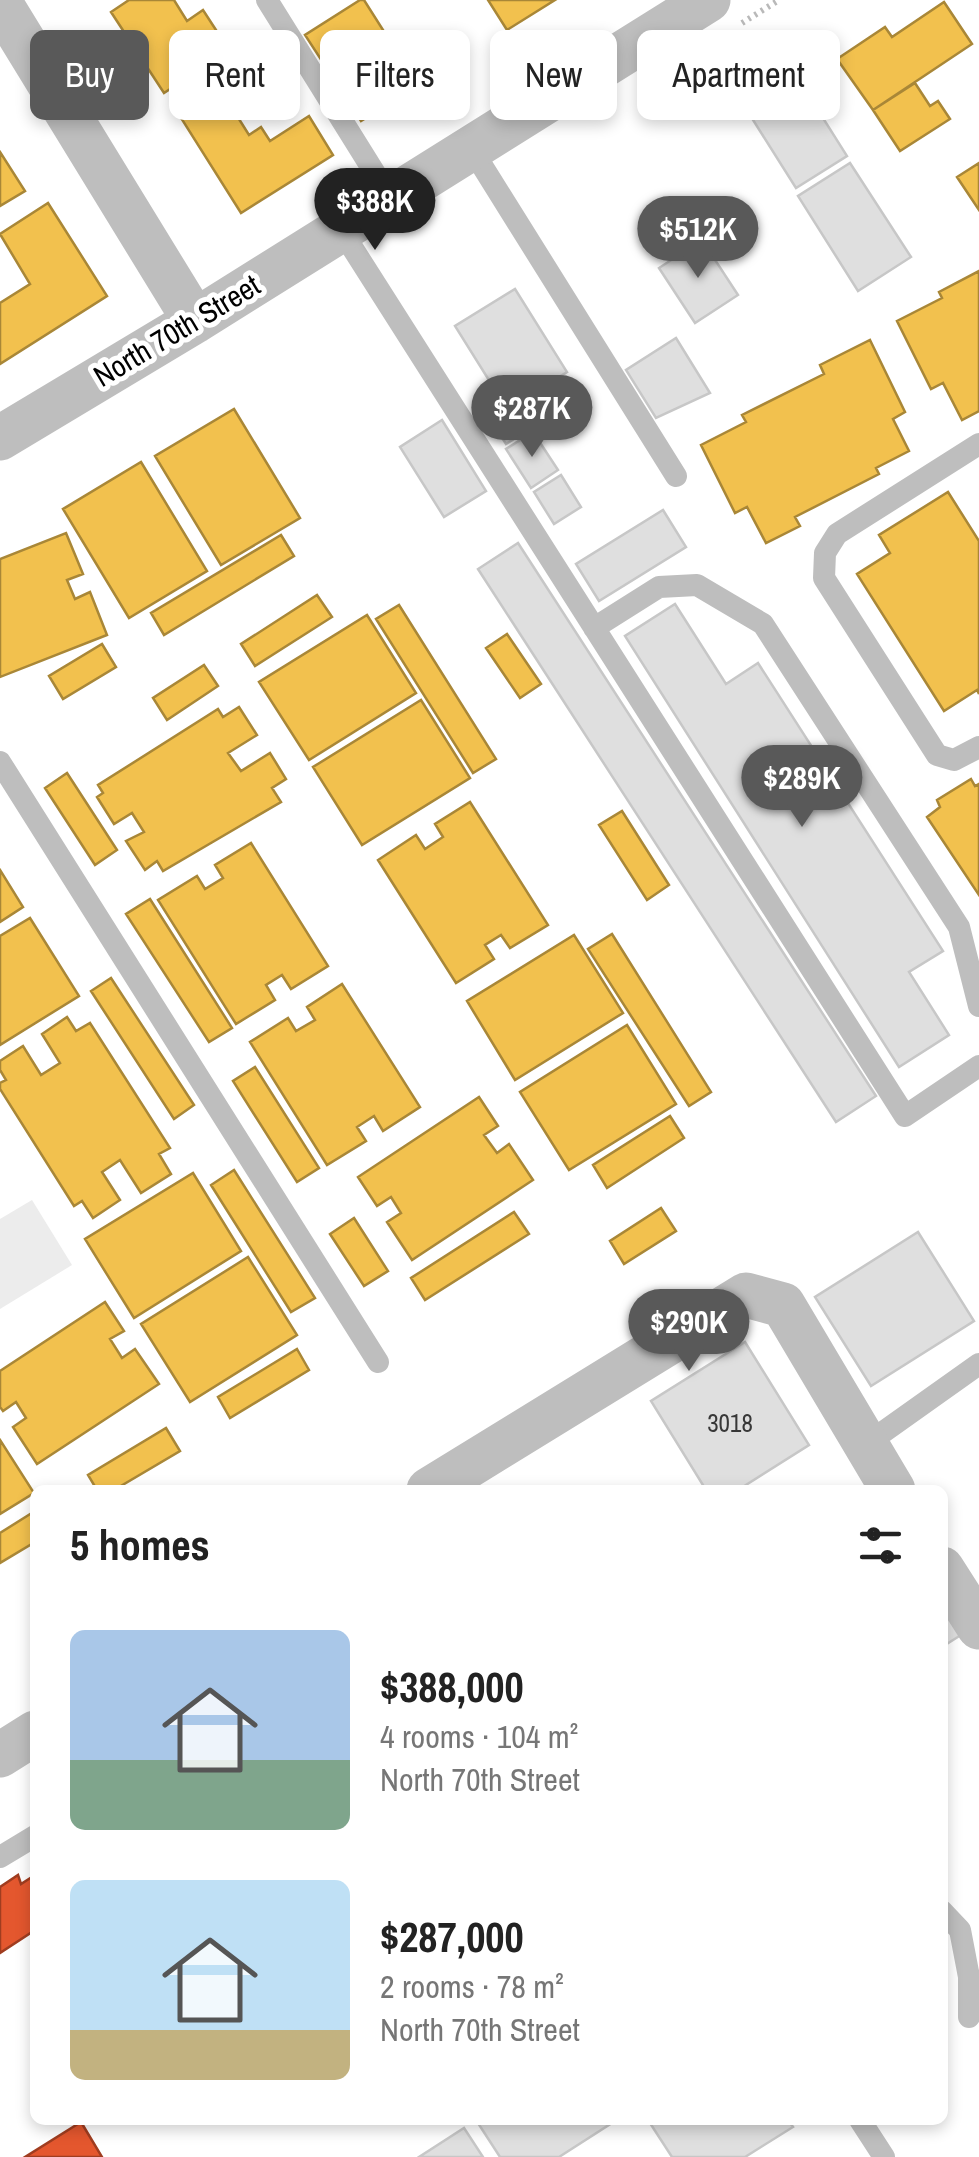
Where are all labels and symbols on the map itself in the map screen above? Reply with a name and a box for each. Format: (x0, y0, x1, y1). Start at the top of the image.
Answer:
pin: $388K (305, 168, 445, 253)
pin: $512K (628, 196, 768, 281)
street label: North 70th Street (86, 265, 267, 396)
pin: $287K (462, 375, 602, 460)
pin: $289K (732, 745, 872, 830)
pin: $290K (619, 1289, 759, 1374)
house number: 3018 (707, 1406, 753, 1440)

